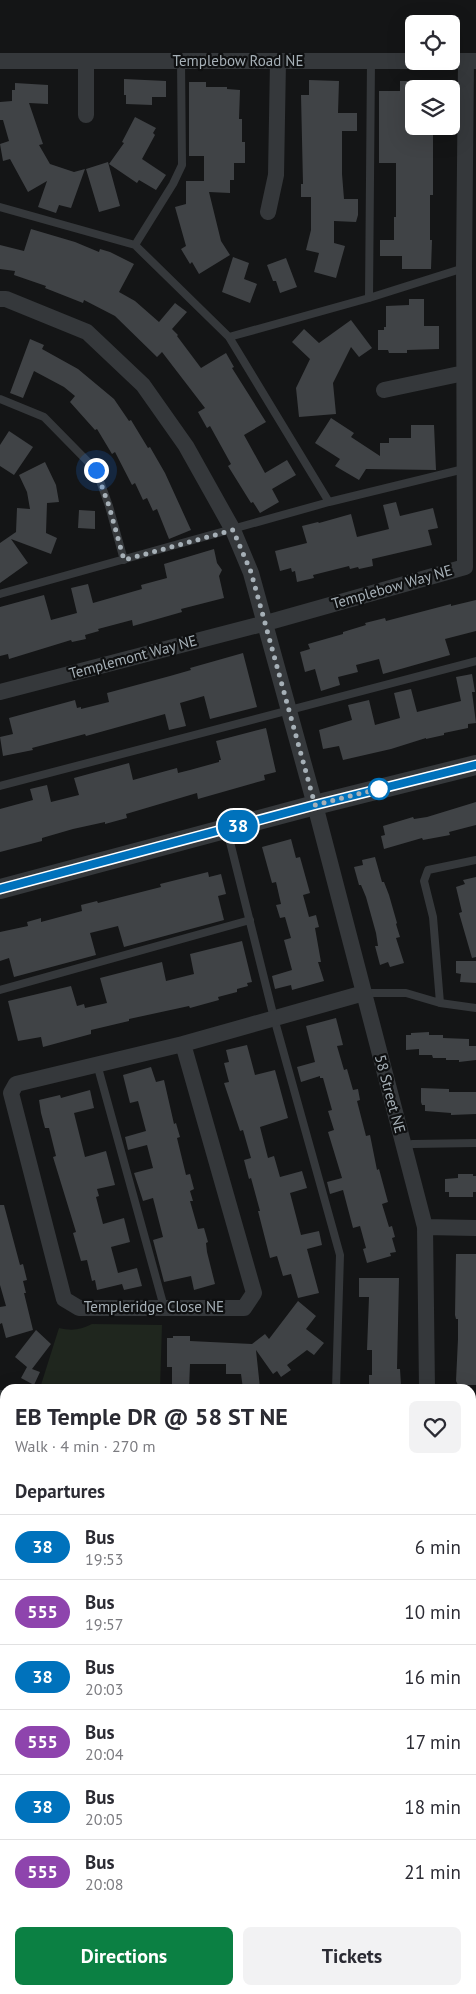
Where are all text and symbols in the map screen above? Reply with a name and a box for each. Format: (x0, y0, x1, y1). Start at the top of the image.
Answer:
map controls (405, 15, 460, 135)
button: locate (405, 15, 460, 70)
street label: Templebow Road NE (173, 51, 303, 70)
button: layers (405, 80, 460, 135)
your location (84, 458, 109, 483)
street label: Templebow Way NE (329, 560, 454, 613)
street label: Templemont Way NE (67, 630, 199, 683)
unlabelled marker (368, 778, 390, 800)
line badge: 38 (216, 810, 260, 842)
text: 38 (228, 814, 248, 837)
street label: 58 Street NE (371, 1052, 410, 1135)
street label: Templeridge Close NE (84, 1297, 224, 1316)
text: EB Temple DR @ 58 ST NE (15, 1401, 288, 1432)
button: heart (409, 1401, 461, 1453)
text: Walk · 4 min · 270 m (15, 1436, 155, 1456)
text: Departures (15, 1479, 105, 1503)
text: Bus (85, 1525, 114, 1549)
text: 38 (32, 1535, 53, 1558)
text: 6 min (415, 1535, 461, 1559)
text: 19:53 (85, 1549, 123, 1569)
text: Bus (85, 1590, 114, 1614)
text: 555 (27, 1600, 58, 1623)
text: 10 min (404, 1600, 461, 1624)
text: 19:57 (85, 1614, 123, 1634)
text: Bus (85, 1655, 114, 1679)
text: 38 (32, 1665, 53, 1688)
text: 16 min (404, 1665, 461, 1689)
text: 20:03 (85, 1679, 123, 1699)
text: Bus (85, 1720, 114, 1744)
text: 555 (27, 1730, 58, 1753)
text: 17 min (405, 1730, 461, 1754)
text: 20:04 (85, 1744, 123, 1764)
text: Bus (85, 1785, 114, 1809)
text: 38 (32, 1795, 53, 1818)
text: 18 min (404, 1795, 461, 1819)
text: 20:05 (85, 1809, 123, 1829)
text: Bus (85, 1850, 114, 1874)
text: 555 (27, 1860, 58, 1883)
text: 21 min (404, 1860, 461, 1884)
text: 20:08 (85, 1874, 123, 1894)
button: Directions (15, 1927, 233, 1985)
button: Tickets (243, 1927, 461, 1985)

